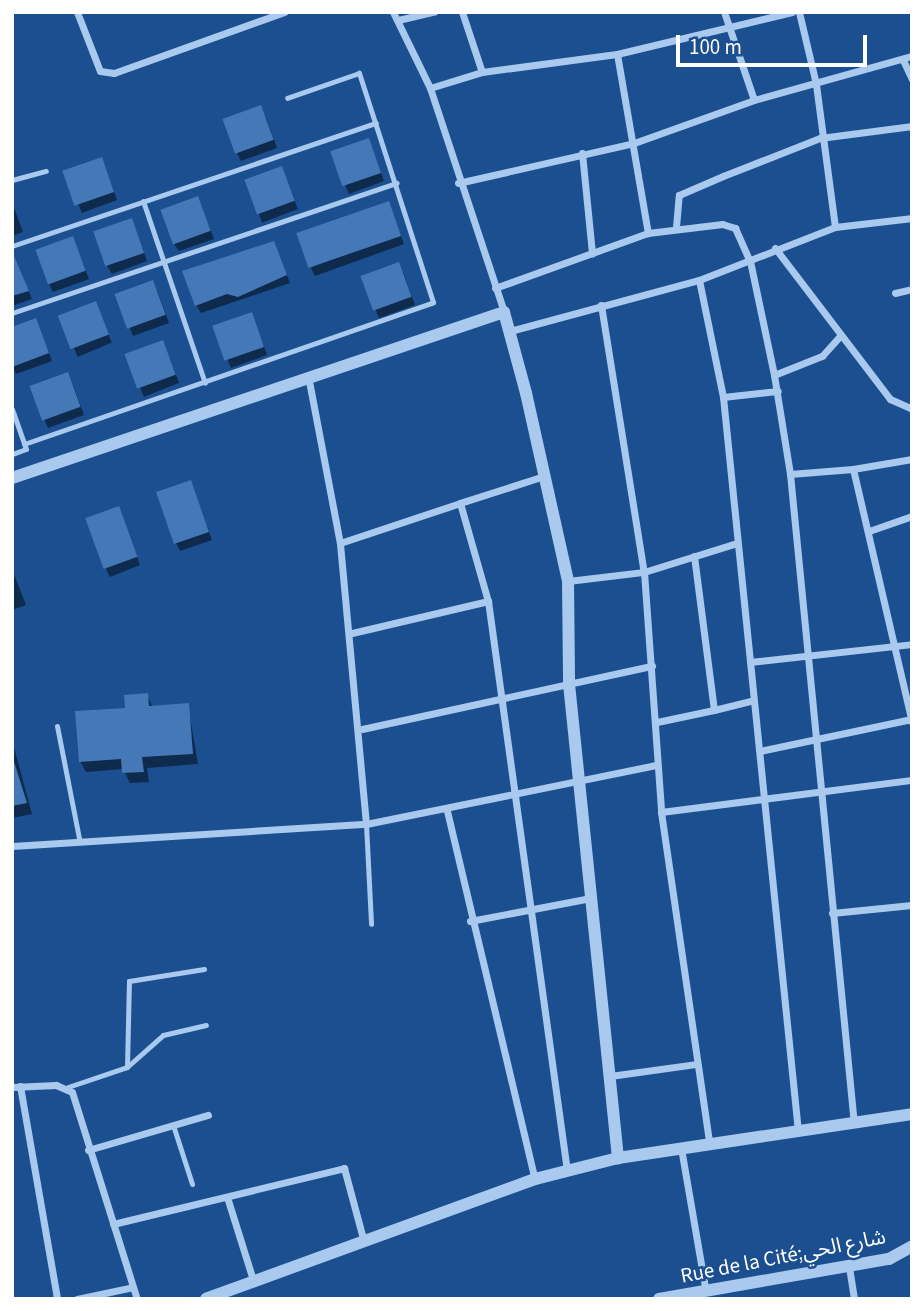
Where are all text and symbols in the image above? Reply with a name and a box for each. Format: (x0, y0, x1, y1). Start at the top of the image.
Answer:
scale bar (679, 21, 870, 65)
text: 100 m (689, 32, 742, 62)
street label: Rue de la Cité;شارع الحي (678, 1224, 888, 1288)

